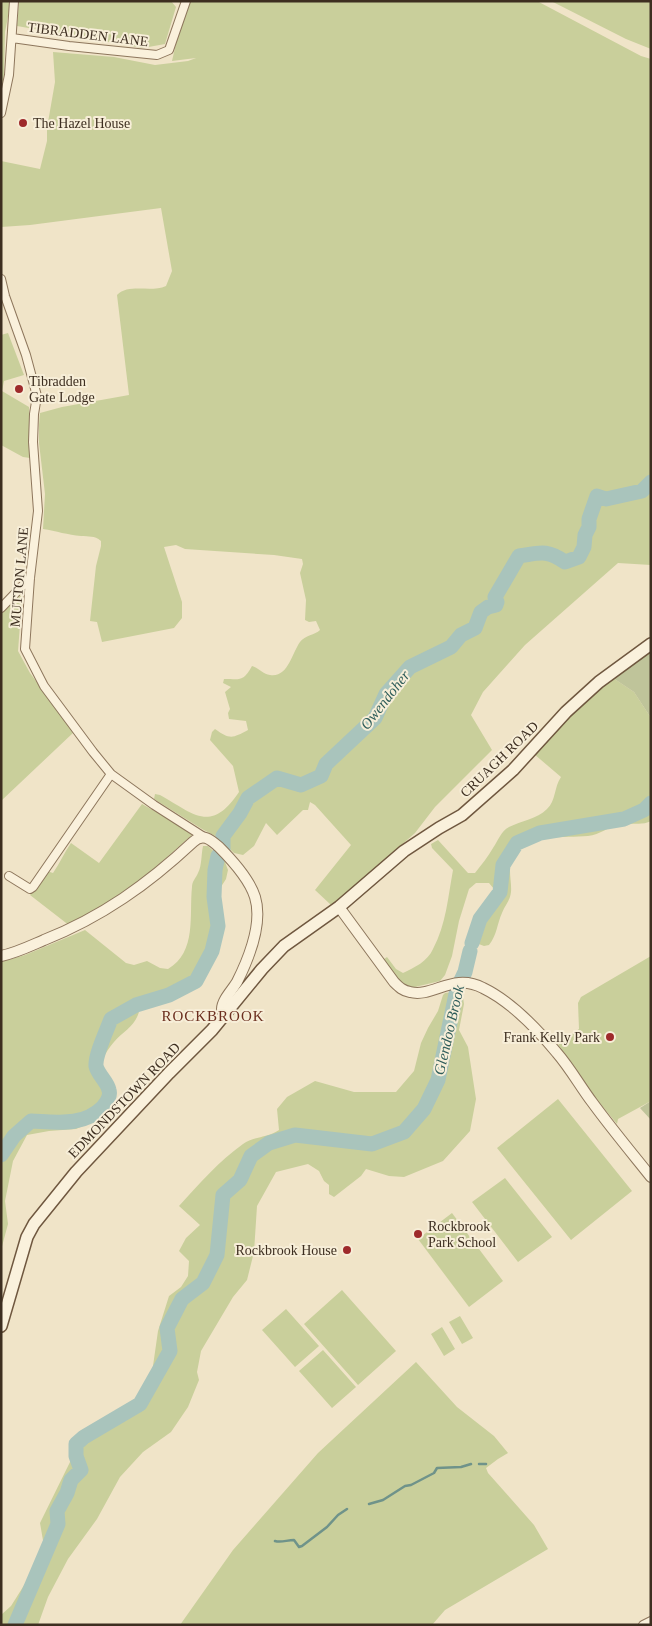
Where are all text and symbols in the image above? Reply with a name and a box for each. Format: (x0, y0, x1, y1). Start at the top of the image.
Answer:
street label: TIBRADDEN LANE (27, 20, 149, 49)
place label: The Hazel House (33, 116, 130, 131)
marker: The Hazel House (17, 117, 29, 129)
place label: Tibradden Gate Lodge (29, 374, 95, 405)
marker: Tibradden Gate Lodge (13, 383, 25, 395)
street label: MUTTON LANE (8, 526, 31, 628)
water label: Owendoher (357, 667, 413, 733)
street label: CRUAGH ROAD (457, 718, 541, 800)
water label: Glendoo Brook (431, 983, 467, 1076)
district label: ROCKBROOK (161, 1008, 265, 1024)
place label: Frank Kelly Park (504, 1030, 600, 1045)
marker: Frank Kelly Park (604, 1031, 616, 1043)
street label: EDMONDSTOWN ROAD (65, 1040, 183, 1161)
place label: Rockbrook Park School (428, 1219, 496, 1250)
marker: Rockbrook Park School (412, 1228, 424, 1240)
place label: Rockbrook House (236, 1243, 337, 1258)
marker: Rockbrook House (341, 1244, 353, 1256)

